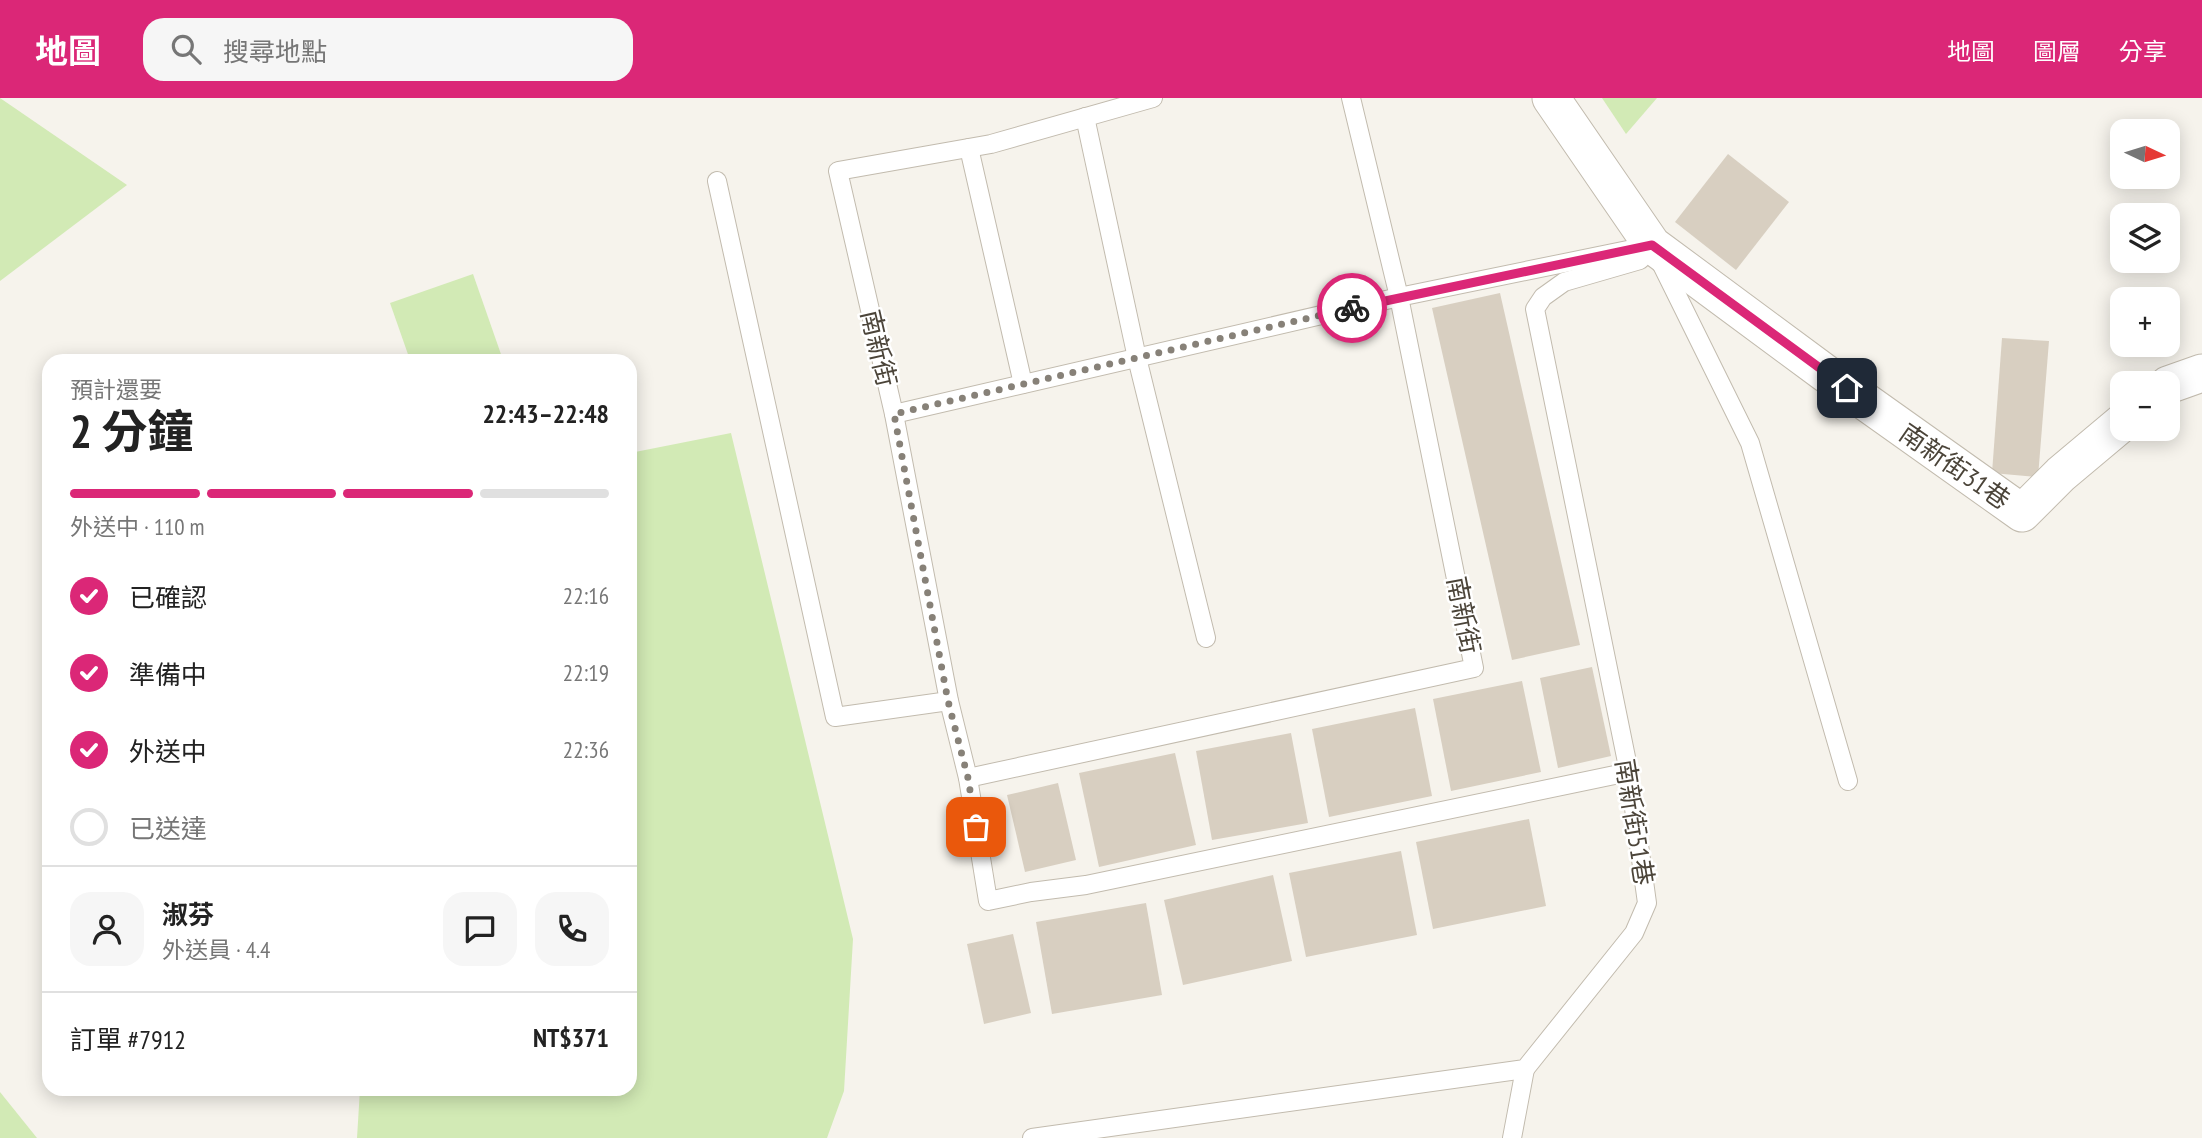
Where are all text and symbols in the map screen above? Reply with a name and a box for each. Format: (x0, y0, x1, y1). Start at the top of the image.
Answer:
search box (143, 18, 633, 81)
text: 地圖 (35, 29, 101, 72)
icon: search (167, 30, 205, 68)
text: 搜尋地點 (223, 35, 327, 68)
text: 地圖 (1947, 36, 1995, 67)
text: 圖層 (2033, 36, 2081, 67)
text: 分享 (2119, 36, 2167, 67)
north arrow (2110, 119, 2180, 189)
map controls (2110, 119, 2180, 441)
button: layers (2110, 203, 2180, 273)
courier (1317, 273, 1387, 343)
button: + (2110, 287, 2180, 357)
icon: bike (1333, 289, 1371, 327)
street label: 南新街 (854, 306, 904, 390)
pin (1817, 358, 1877, 418)
icon: home (1828, 369, 1866, 407)
button: − (2110, 371, 2180, 441)
text: 預計還要 (70, 375, 162, 404)
text: 22:43–22:48 (482, 397, 609, 430)
text: 2 分鐘 (70, 401, 193, 461)
street label: 南新街31巷 (1893, 416, 2017, 516)
text: 外送中 · 110 m (70, 512, 205, 541)
street label: 南新街 (1440, 574, 1488, 656)
icon: check (70, 577, 108, 615)
text: 已確認 (129, 581, 207, 614)
text: 22:16 (563, 581, 609, 610)
icon: check (70, 654, 108, 692)
text: 準備中 (129, 658, 207, 691)
text: 22:19 (563, 658, 609, 687)
icon: check (70, 731, 108, 769)
text: 外送中 (129, 735, 207, 768)
text: 22:36 (563, 735, 609, 764)
street label: 南新街51巷 (1609, 756, 1661, 888)
pin (946, 797, 1006, 857)
icon: bag (957, 808, 995, 846)
text: 已送達 (129, 812, 207, 845)
button: person (70, 892, 144, 966)
button: chat (443, 892, 517, 966)
button: phone (535, 892, 609, 966)
text: 淑芬 (162, 898, 214, 931)
text: 外送員 · 4.4 (162, 935, 270, 964)
text: NT$371 (533, 1021, 609, 1054)
text: 訂單 #7912 (70, 1023, 186, 1056)

